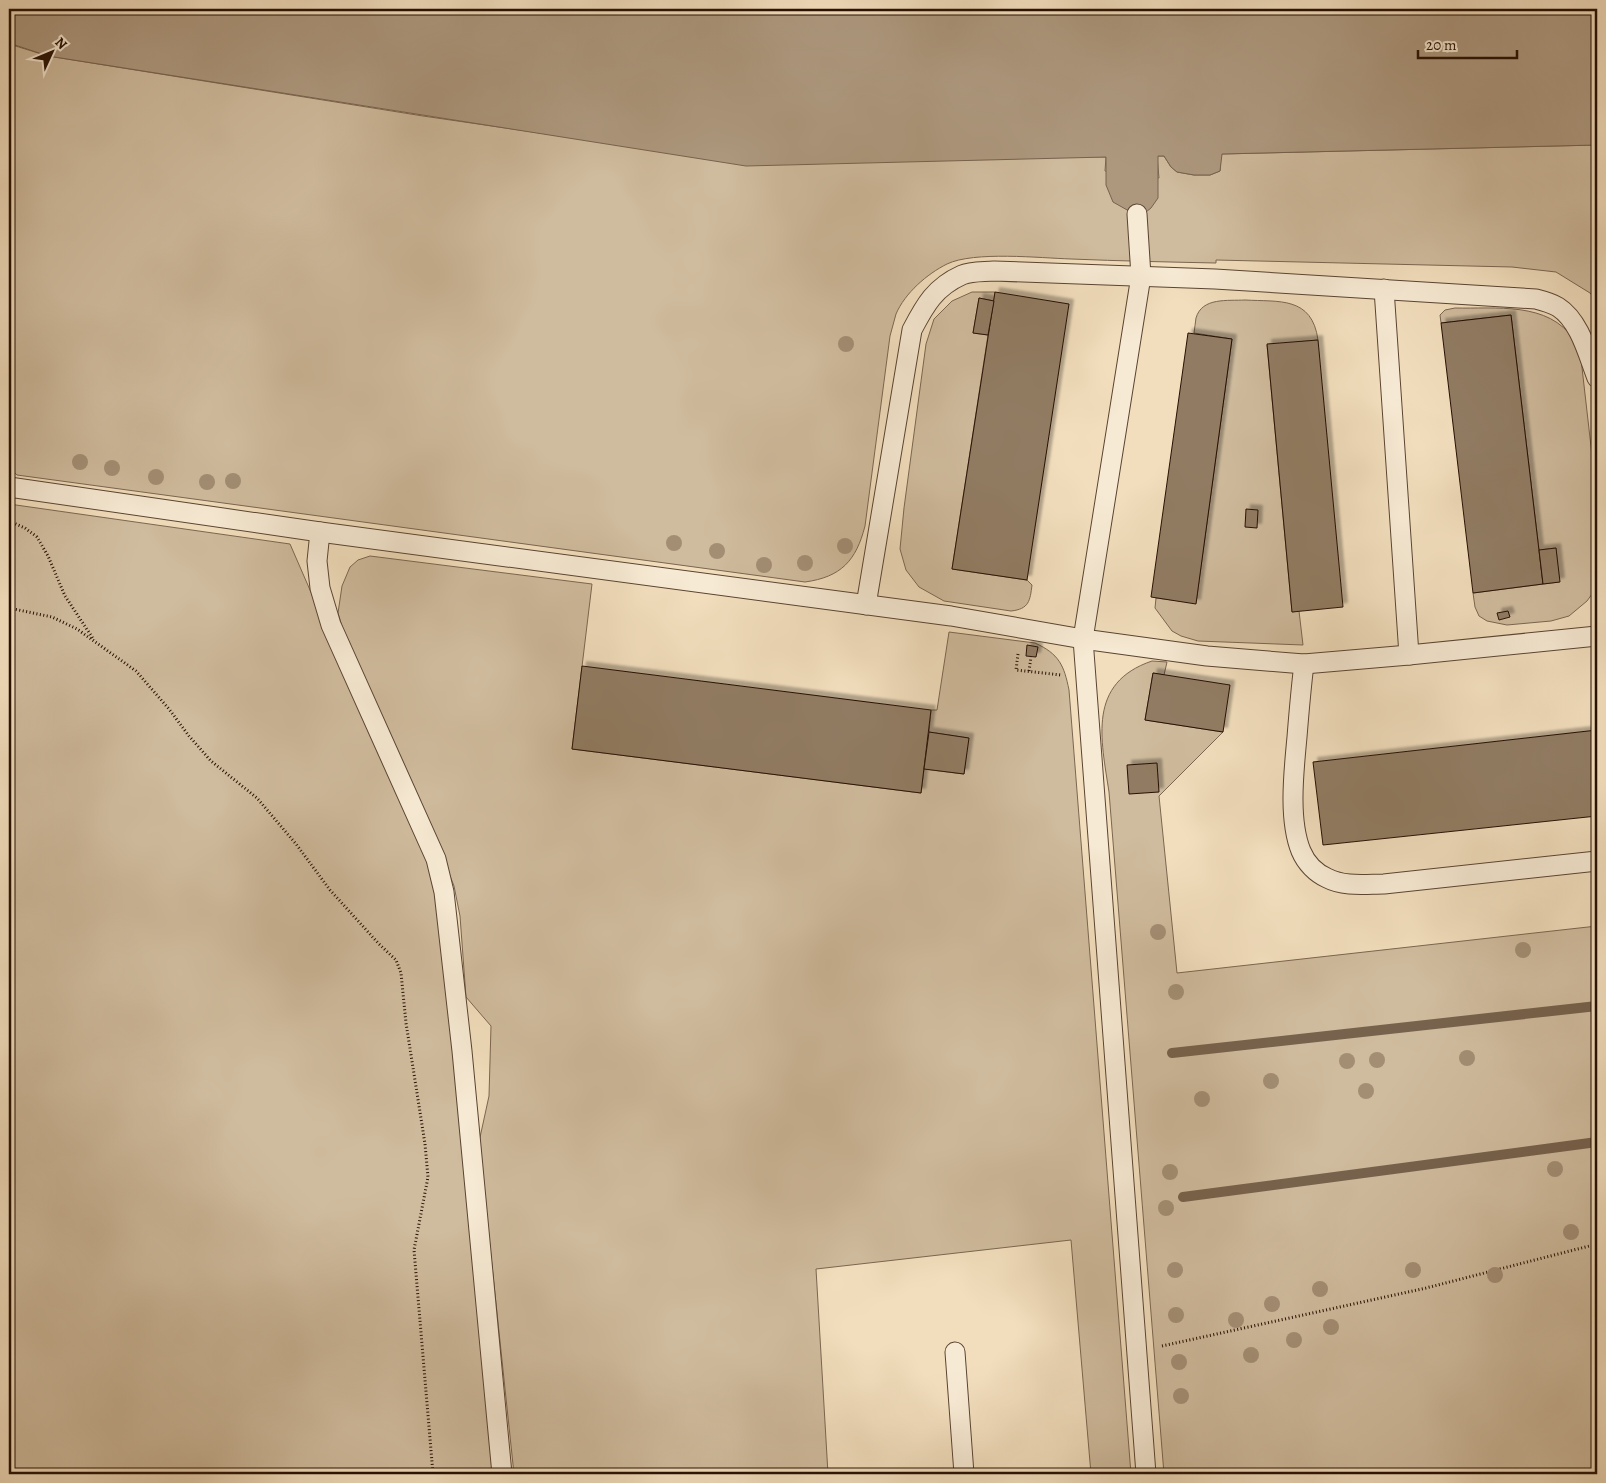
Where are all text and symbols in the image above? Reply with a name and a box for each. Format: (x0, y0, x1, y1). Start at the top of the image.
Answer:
north arrow (28, 28, 78, 78)
scale bar (1418, 28, 1517, 60)
text: N (51, 33, 71, 54)
text: 20 m (1426, 35, 1457, 55)

